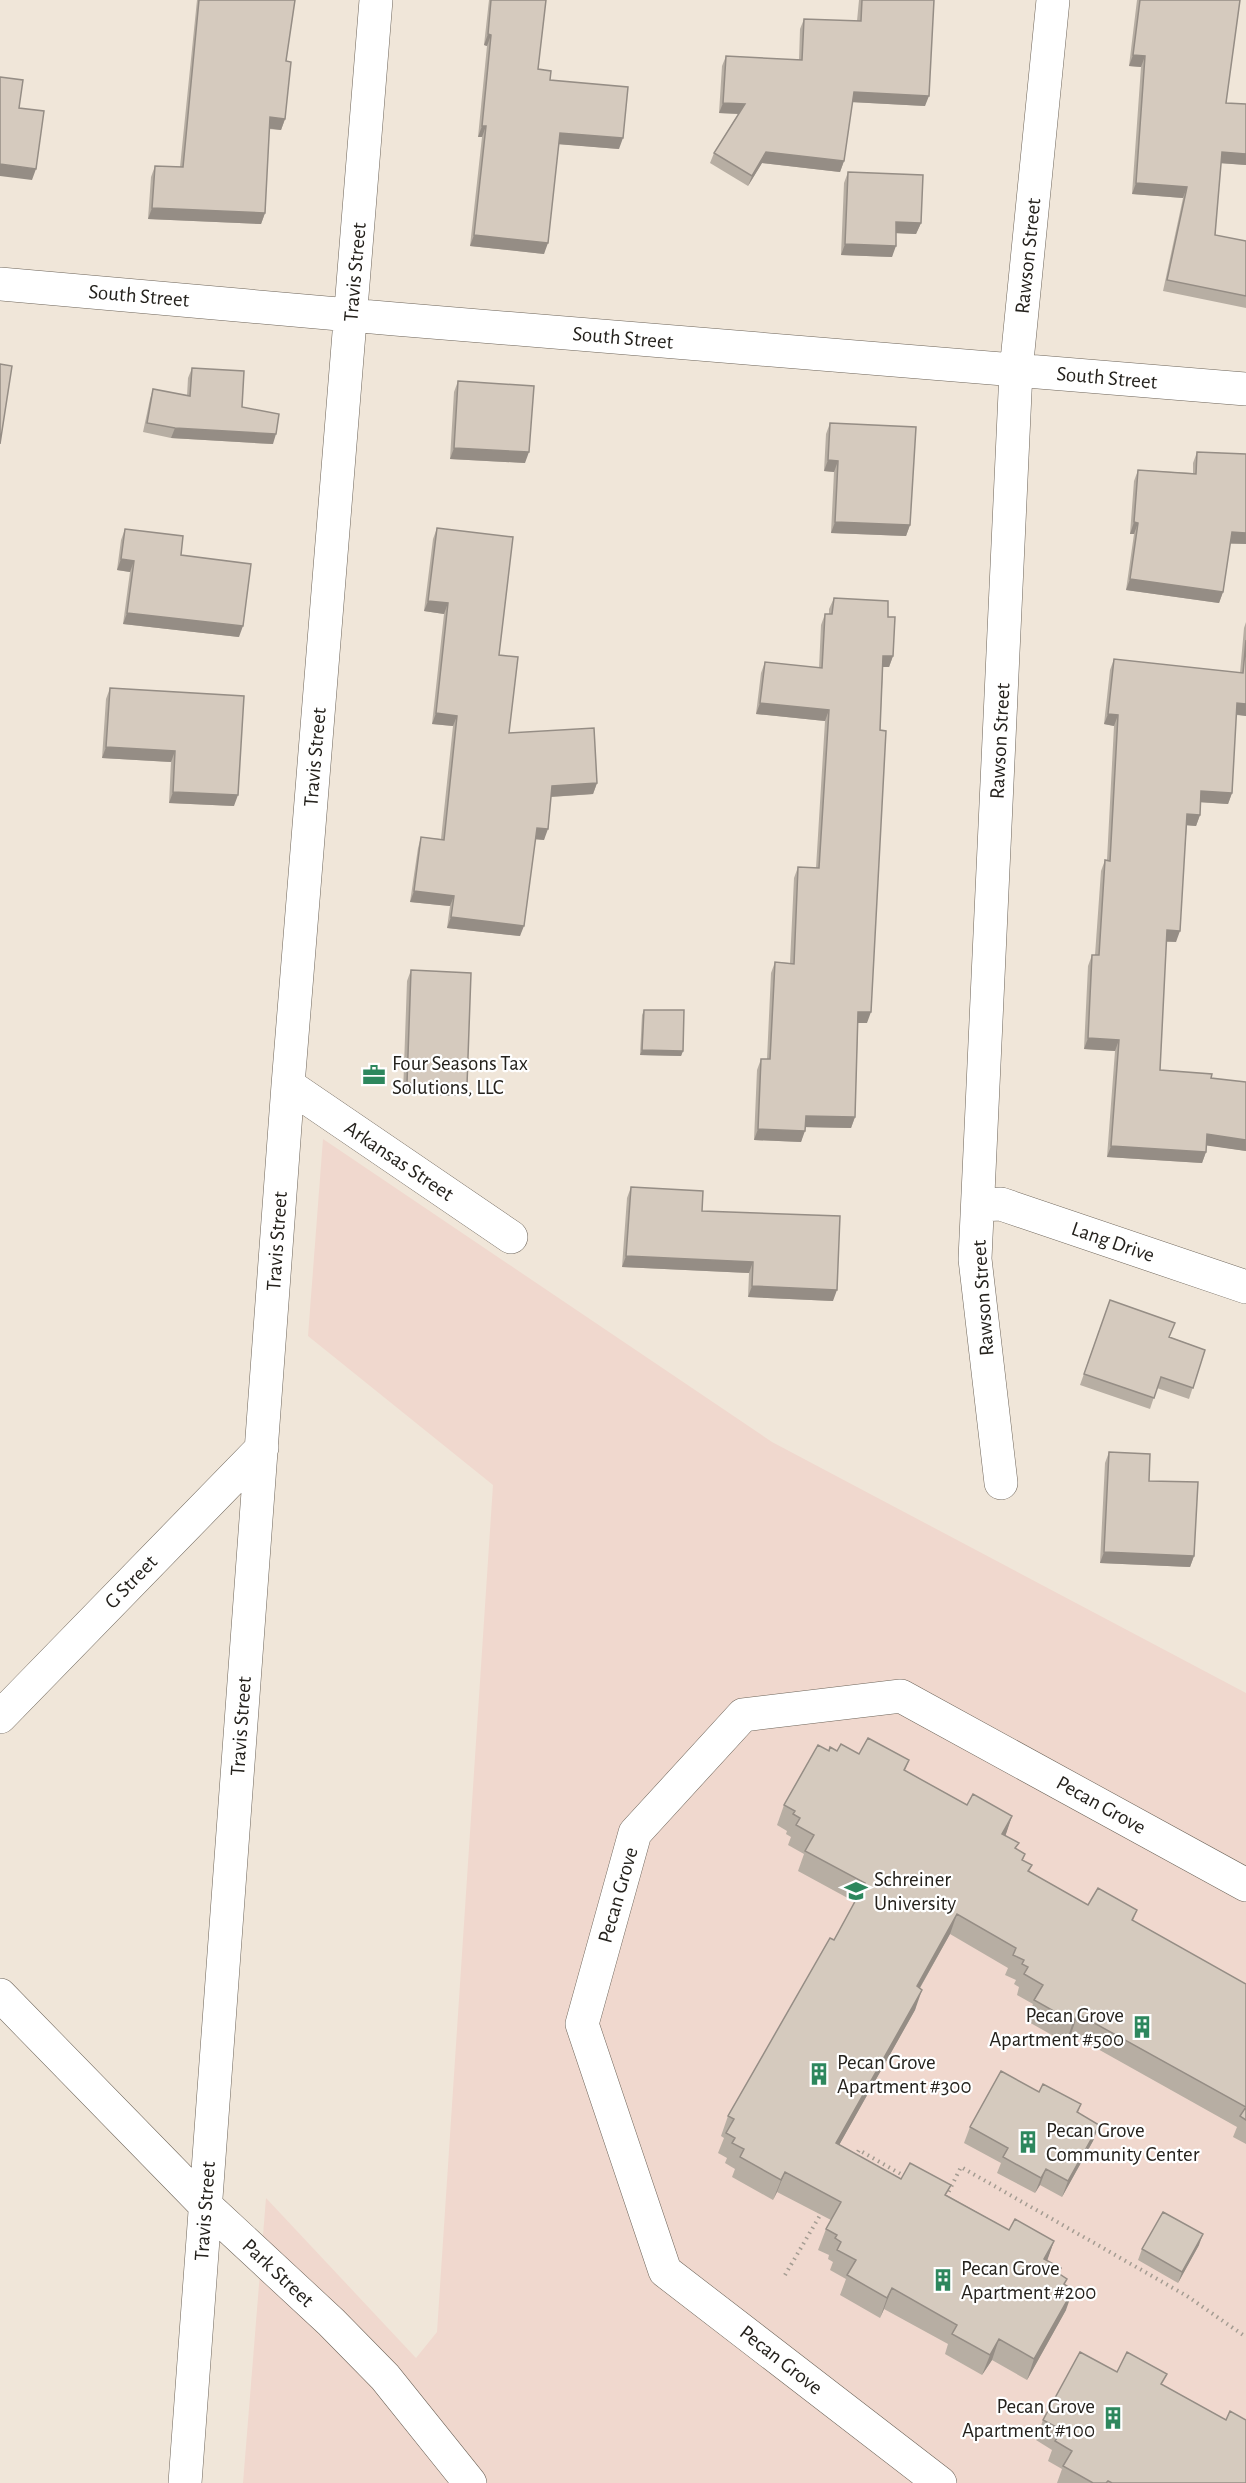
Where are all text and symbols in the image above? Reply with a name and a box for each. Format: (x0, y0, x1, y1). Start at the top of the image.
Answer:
street label: Rawson Street (1011, 197, 1045, 315)
street label: Travis Street (340, 221, 370, 323)
street label: South Street (88, 281, 191, 311)
street label: South Street (572, 323, 675, 353)
street label: South Street (1056, 363, 1159, 393)
street label: Rawson Street (986, 682, 1014, 800)
street label: Travis Street (300, 706, 330, 808)
place label: Four Seasons Tax Solutions, LLC (392, 1053, 528, 1098)
office icon: Four Seasons Tax Solutions, LLC (361, 1062, 387, 1088)
street label: Arkansas Street (341, 1117, 457, 1205)
street label: Travis Street (263, 1190, 291, 1291)
street label: Lang Drive (1069, 1218, 1157, 1266)
street label: Rawson Street (968, 1239, 998, 1357)
street label: G Street (101, 1551, 162, 1613)
street label: Travis Street (227, 1675, 255, 1776)
street label: Pecan Grove (1053, 1772, 1149, 1838)
street label: Pecan Grove (594, 1845, 642, 1945)
place label: Schreiner University (874, 1869, 956, 1914)
school or university icon: Schreiner University (843, 1878, 869, 1904)
place label: Pecan Grove Apartment #500 (989, 2005, 1124, 2050)
building icon: Pecan Grove Apartment #500 (1129, 2014, 1155, 2040)
place label: Pecan Grove Apartment #300 (837, 2052, 972, 2097)
building icon: Pecan Grove Apartment #300 (806, 2061, 832, 2087)
place label: Pecan Grove Community Center (1046, 2120, 1200, 2165)
building icon: Pecan Grove Community Center (1015, 2129, 1041, 2155)
street label: Travis Street (191, 2160, 219, 2261)
street label: Park Street (238, 2235, 318, 2311)
place label: Pecan Grove Apartment #200 (961, 2258, 1096, 2303)
building icon: Pecan Grove Apartment #200 (930, 2267, 956, 2293)
street label: Pecan Grove (736, 2321, 826, 2399)
place label: Pecan Grove Apartment #100 (962, 2396, 1095, 2441)
building icon: Pecan Grove Apartment #100 (1100, 2405, 1126, 2431)

